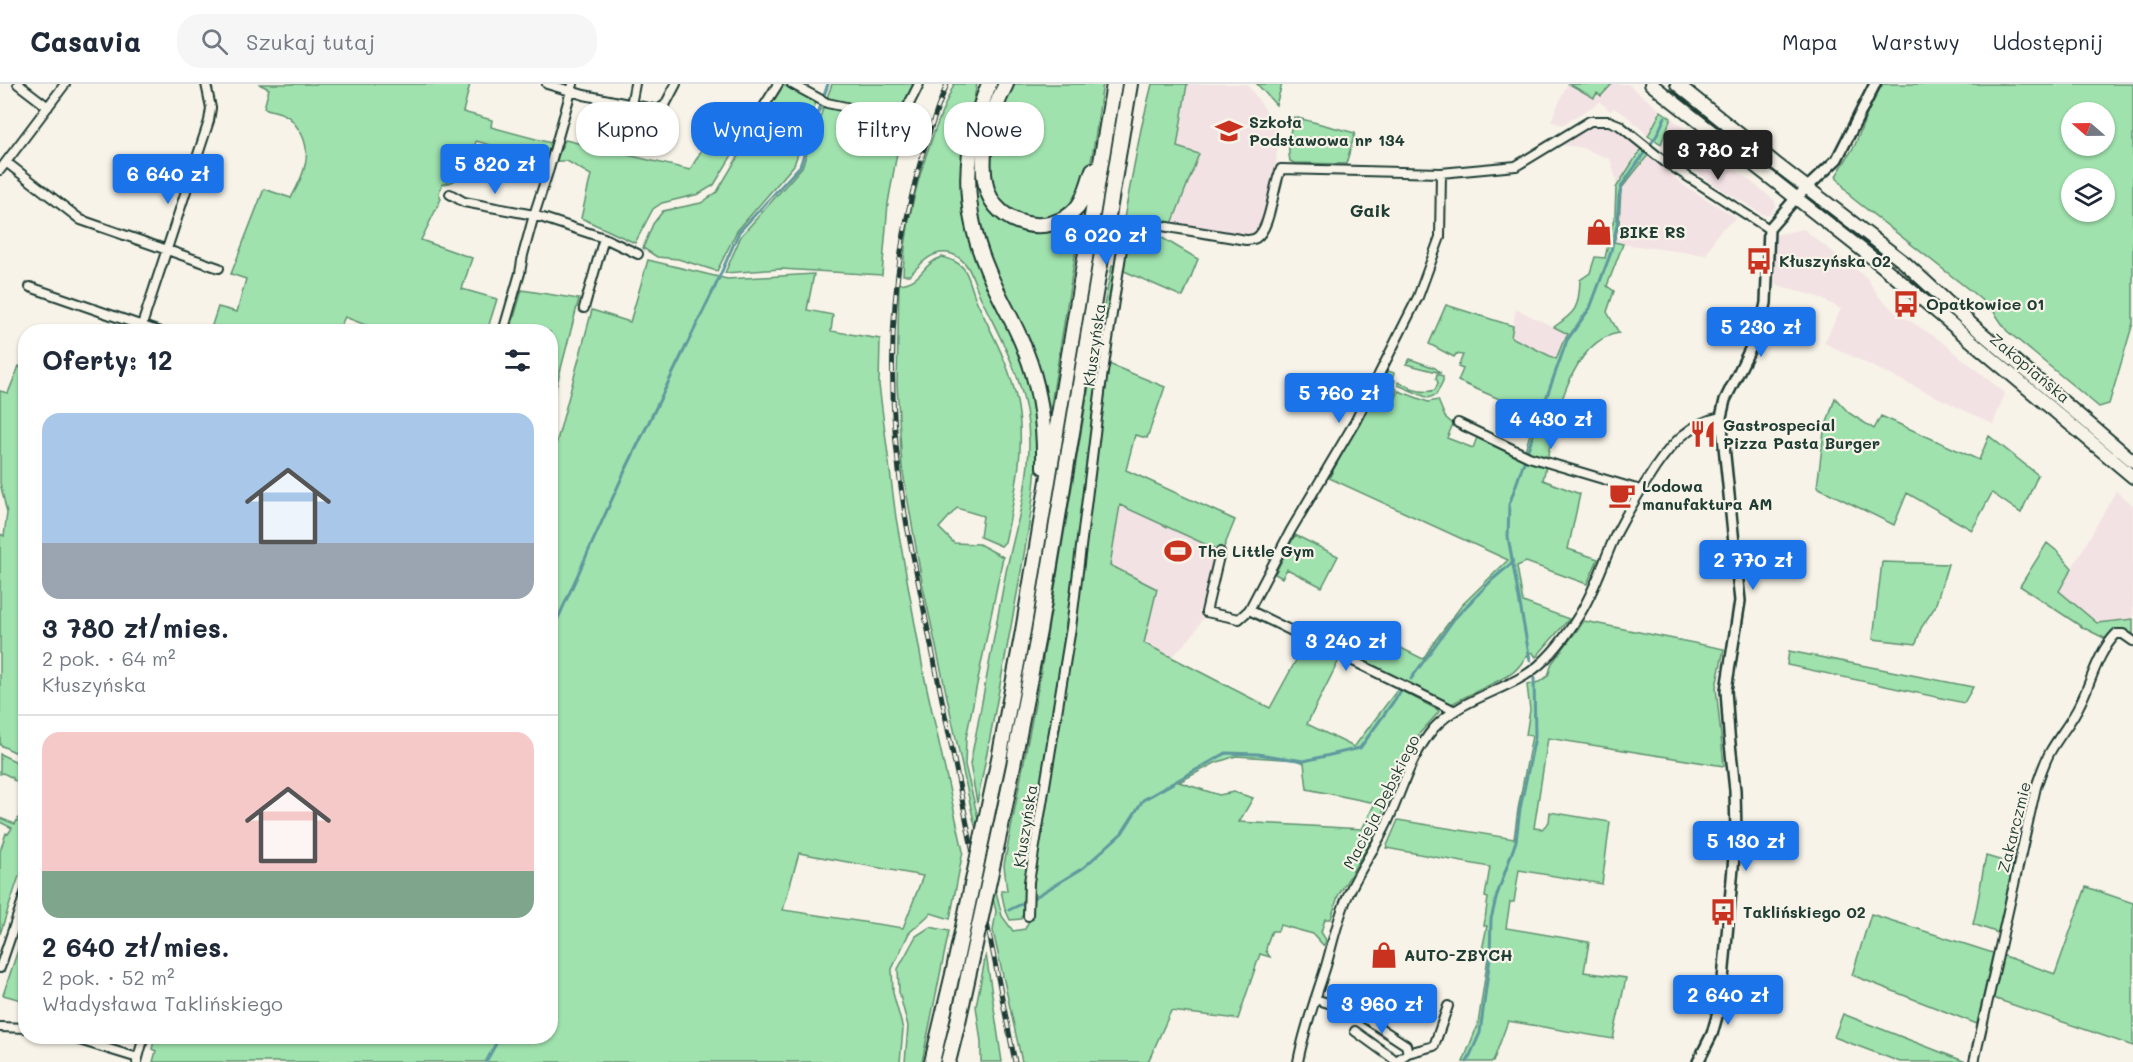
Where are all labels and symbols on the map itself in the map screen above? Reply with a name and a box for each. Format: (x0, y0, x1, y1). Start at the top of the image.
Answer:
north arrow (2061, 102, 2115, 156)
place label: Szkoła Podstawowa nr 134 (1249, 111, 1405, 150)
school or university icon: Szkoła Podstawowa nr 134 (1214, 116, 1244, 146)
pin: 3 780 zł (1656, 130, 1780, 181)
pin: 5 820 zł (433, 144, 557, 195)
pin: 6 640 zł (106, 154, 230, 205)
district label: Gaik (1350, 198, 1390, 222)
pin: 6 020 zł (1044, 215, 1168, 266)
shop icon: BIKE RS (1584, 217, 1614, 247)
place label: BIKE RS (1619, 221, 1686, 242)
bus stop icon: Kłuszyńska 02 (1744, 246, 1774, 276)
place label: Kłuszyńska 02 (1779, 250, 1891, 271)
bus stop icon: Opatkowice 01 (1891, 289, 1921, 319)
place label: Opatkowice 01 (1926, 293, 2044, 314)
street label: Kłuszyńska (1077, 302, 1110, 388)
pin: 5 230 zł (1699, 307, 1823, 358)
street label: Zakopiańska (1986, 328, 2075, 407)
pin: 5 760 zł (1277, 373, 1401, 424)
pin: 4 430 zł (1489, 399, 1613, 450)
place label: Gastrospecial Pizza Pasta Burger (1723, 414, 1880, 453)
restaurant icon: Gastrospecial Pizza Pasta Burger (1688, 419, 1718, 449)
place label: Lodowa manufaktura AM (1642, 475, 1772, 514)
cafe icon: Lodowa manufaktura AM (1607, 480, 1637, 510)
sports icon: The Little Gym (1163, 536, 1193, 566)
place label: The Little Gym (1198, 540, 1314, 561)
pin: 2 770 zł (1691, 540, 1815, 591)
pin: 3 240 zł (1284, 621, 1408, 672)
street label: Macieja Dębskiego (1338, 731, 1424, 873)
street label: Zakarczmie (1992, 779, 2035, 875)
street label: Kłuszyńska (1008, 783, 1041, 869)
pin: 5 130 zł (1684, 821, 1808, 872)
bus stop icon: Taklińskiego 02 (1708, 897, 1738, 927)
place label: Taklińskiego 02 (1743, 901, 1866, 922)
shop icon: AUTO-ZBYCH (1369, 940, 1399, 970)
place label: AUTO-ZBYCH (1404, 944, 1513, 965)
pin: 2 640 zł (1666, 975, 1790, 1026)
pin: 3 960 zł (1320, 984, 1444, 1035)

